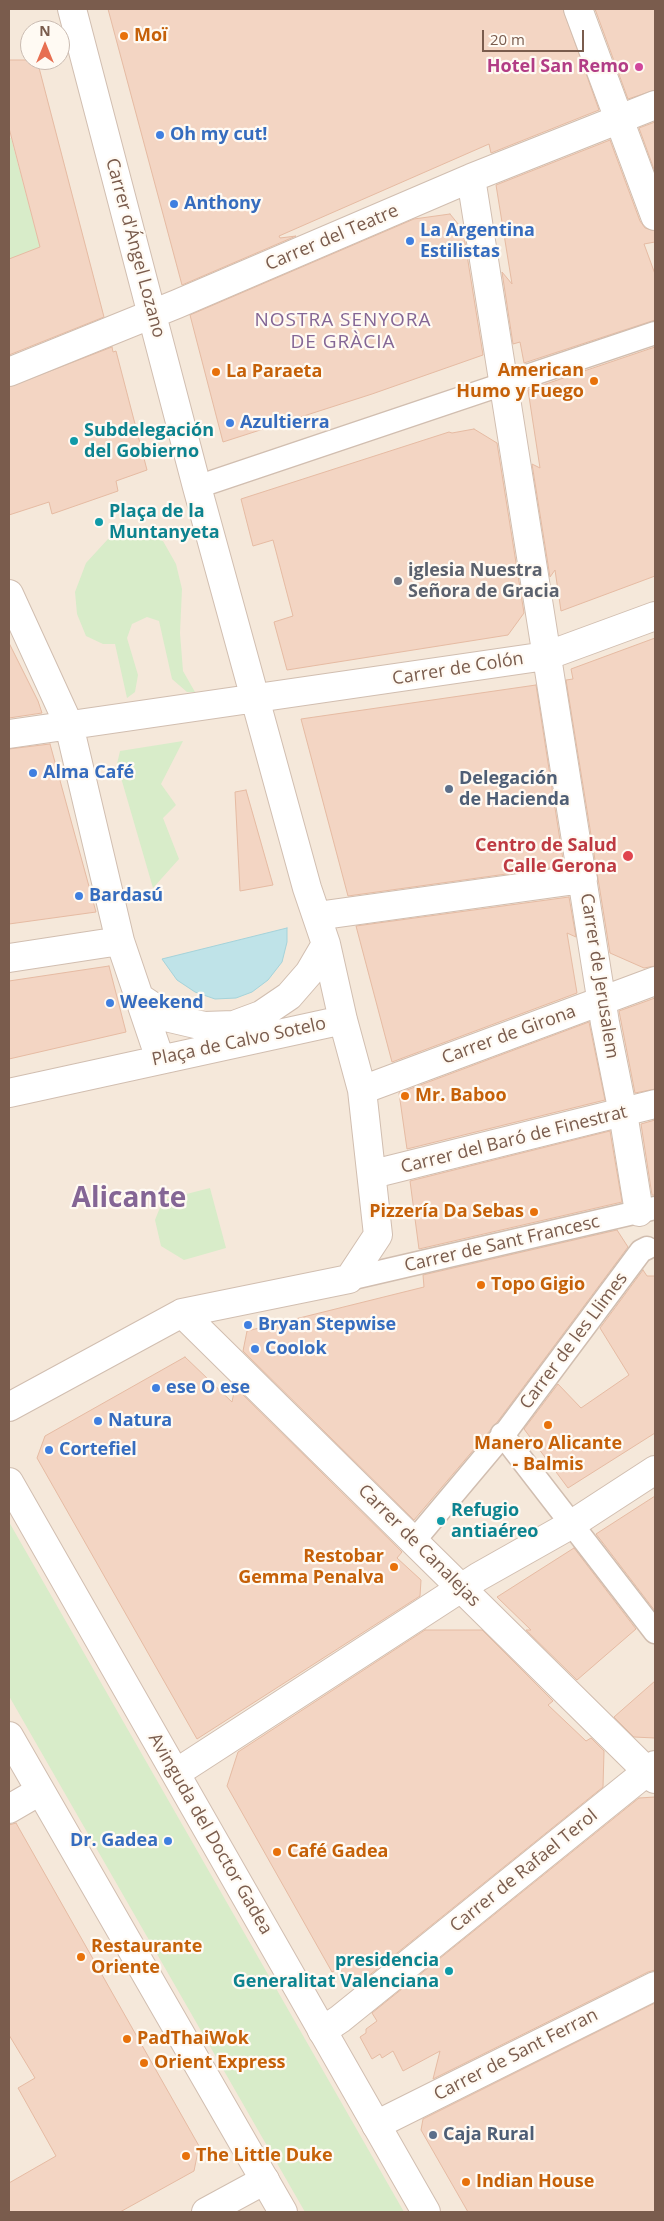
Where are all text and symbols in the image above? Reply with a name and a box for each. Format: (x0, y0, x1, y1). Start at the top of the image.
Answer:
north arrow (20, 20, 70, 70)
scale bar (484, 20, 586, 52)
text: N (39, 21, 51, 40)
place label: Moï (134, 25, 168, 47)
text: 20 m (490, 29, 525, 49)
marker: Moï (118, 30, 130, 42)
place label: Hotel San Remo (487, 56, 629, 78)
marker: Hotel San Remo (633, 61, 645, 73)
place label: Oh my cut! (170, 124, 267, 146)
marker: Oh my cut! (154, 129, 166, 141)
street label: Carrer d'Ángel Lozano (101, 156, 169, 340)
place label: Anthony (184, 193, 261, 215)
marker: Anthony (168, 198, 180, 210)
street label: Carrer del Teatre (262, 200, 402, 276)
place label: La Argentina Estilistas (420, 220, 535, 262)
marker: La Argentina Estilistas (404, 235, 416, 247)
district label: NOSTRA SENYORA DE GRÀCIA (253, 310, 433, 354)
place label: American Humo y Fuego (456, 360, 584, 402)
place label: La Paraeta (226, 361, 322, 383)
marker: La Paraeta (210, 366, 222, 378)
marker: American Humo y Fuego (588, 375, 600, 387)
place label: Azultierra (240, 412, 330, 434)
marker: Azultierra (224, 417, 236, 429)
place label: Subdelegación del Gobierno (84, 420, 214, 462)
marker: Subdelegación del Gobierno (68, 435, 80, 447)
place label: Plaça de la Muntanyeta (109, 501, 220, 544)
marker: Plaça de la Muntanyeta (93, 516, 105, 528)
place label: iglesia Nuestra Señora de Gracia (408, 560, 560, 602)
marker: iglesia Nuestra Señora de Gracia (392, 575, 404, 587)
street label: Carrer de Colón (391, 648, 525, 690)
place label: Alma Café (43, 762, 134, 784)
marker: Alma Café (27, 767, 39, 779)
place label: Delegación de Hacienda (459, 768, 570, 811)
marker: Delegación de Hacienda (443, 783, 455, 795)
place label: Centro de Salud Calle Gerona (475, 835, 617, 878)
marker: Centro de Salud Calle Gerona (621, 849, 635, 863)
place label: Bardasú (89, 885, 163, 907)
marker: Bardasú (73, 890, 85, 902)
street label: Carrer de Jerusalem (575, 892, 623, 1060)
place label: Weekend (120, 992, 204, 1014)
marker: Weekend (104, 997, 116, 1009)
street label: Carrer de Girona (439, 1001, 579, 1069)
street label: Plaça de Calvo Sotelo (150, 1013, 328, 1071)
place label: Mr. Baboo (415, 1085, 507, 1107)
marker: Mr. Baboo (399, 1090, 411, 1102)
street label: Carrer del Baró de Finestrat (399, 1101, 629, 1179)
district label: Alicante (72, 1182, 186, 1216)
place label: Pizzería Da Sebas (369, 1201, 524, 1223)
marker: Pizzería Da Sebas (528, 1206, 540, 1218)
street label: Carrer de Sant Francesc (402, 1211, 602, 1277)
street label: Carrer de les Llimes (516, 1268, 632, 1414)
place label: Topo Gigio (491, 1274, 585, 1296)
marker: Topo Gigio (475, 1279, 487, 1291)
place label: Bryan Stepwise (258, 1314, 396, 1336)
marker: Bryan Stepwise (242, 1319, 254, 1331)
place label: Coolok (265, 1338, 327, 1360)
marker: Coolok (249, 1343, 261, 1355)
place label: ese O ese (166, 1377, 250, 1399)
marker: ese O ese (150, 1382, 162, 1394)
place label: Natura (108, 1410, 172, 1432)
marker: Natura (92, 1415, 104, 1427)
marker: Manero Alicante - Balmis (542, 1419, 554, 1431)
place label: Manero Alicante - Balmis (474, 1433, 622, 1476)
place label: Cortefiel (59, 1439, 137, 1461)
marker: Cortefiel (43, 1444, 55, 1456)
street label: Carrer de Canalejas (353, 1480, 485, 1612)
place label: Refugio antiaéreo (451, 1500, 538, 1542)
marker: Refugio antiaéreo (435, 1515, 447, 1527)
place label: Restobar Gemma Penalva (238, 1546, 384, 1588)
marker: Restobar Gemma Penalva (388, 1561, 400, 1573)
street label: Avinguda del Doctor Gadea (143, 1730, 277, 1938)
street label: Carrer de Rafael Terol (446, 1805, 602, 1937)
place label: Dr. Gadea (70, 1830, 158, 1852)
marker: Dr. Gadea (162, 1835, 174, 1847)
place label: Café Gadea (287, 1841, 388, 1863)
marker: Café Gadea (271, 1846, 283, 1858)
place label: Restaurante Oriente (91, 1936, 202, 1978)
place label: presidencia Generalitat Valenciana (233, 1950, 439, 1992)
marker: Restaurante Oriente (75, 1951, 87, 1963)
marker: presidencia Generalitat Valenciana (443, 1965, 455, 1977)
street label: Carrer de Sant Ferran (430, 2004, 602, 2106)
place label: PadThaiWok (137, 2028, 249, 2050)
marker: PadThaiWok (121, 2033, 133, 2045)
place label: Orient Express (154, 2052, 286, 2074)
marker: Orient Express (138, 2057, 150, 2069)
place label: Caja Rural (443, 2124, 535, 2146)
marker: Caja Rural (427, 2129, 439, 2141)
place label: The Little Duke (196, 2145, 333, 2167)
marker: The Little Duke (180, 2150, 192, 2162)
place label: Indian House (476, 2171, 594, 2193)
marker: Indian House (460, 2176, 472, 2188)

